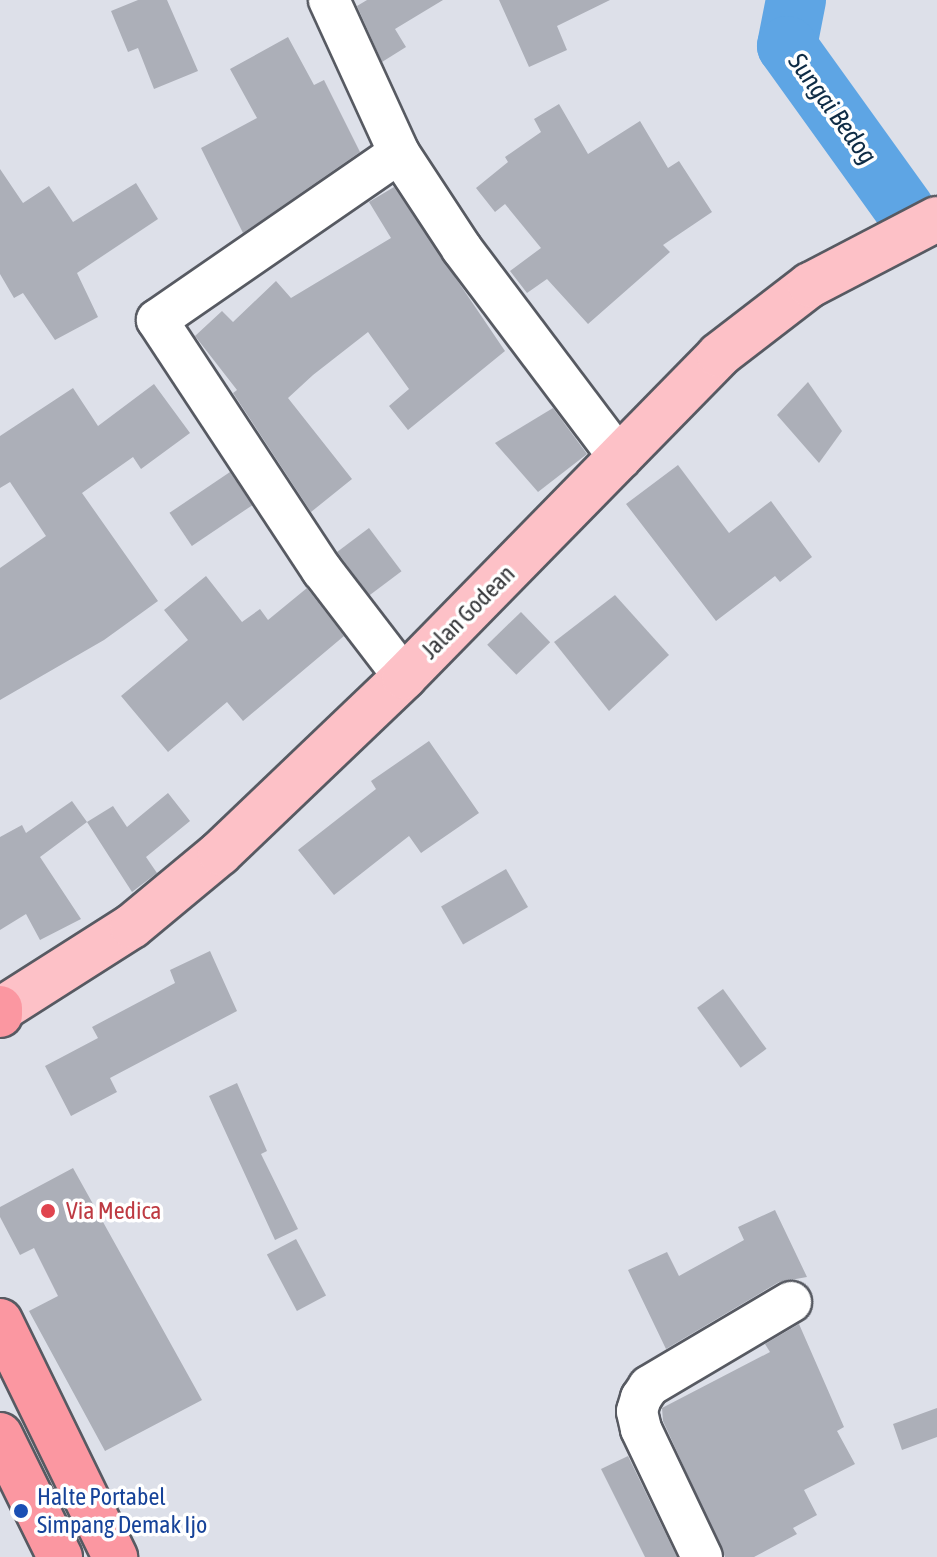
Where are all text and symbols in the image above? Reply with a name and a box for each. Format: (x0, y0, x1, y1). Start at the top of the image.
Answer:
water label: Sungai Bedog (781, 47, 883, 171)
street label: Jalan Godean (415, 559, 521, 665)
place label: Via Medica (66, 1197, 162, 1225)
marker: Via Medica (37, 1200, 59, 1222)
place label: Halte Portabel Simpang Demak Ijo (37, 1483, 207, 1539)
marker: Halte Portabel Simpang Demak Ijo (12, 1502, 30, 1520)

